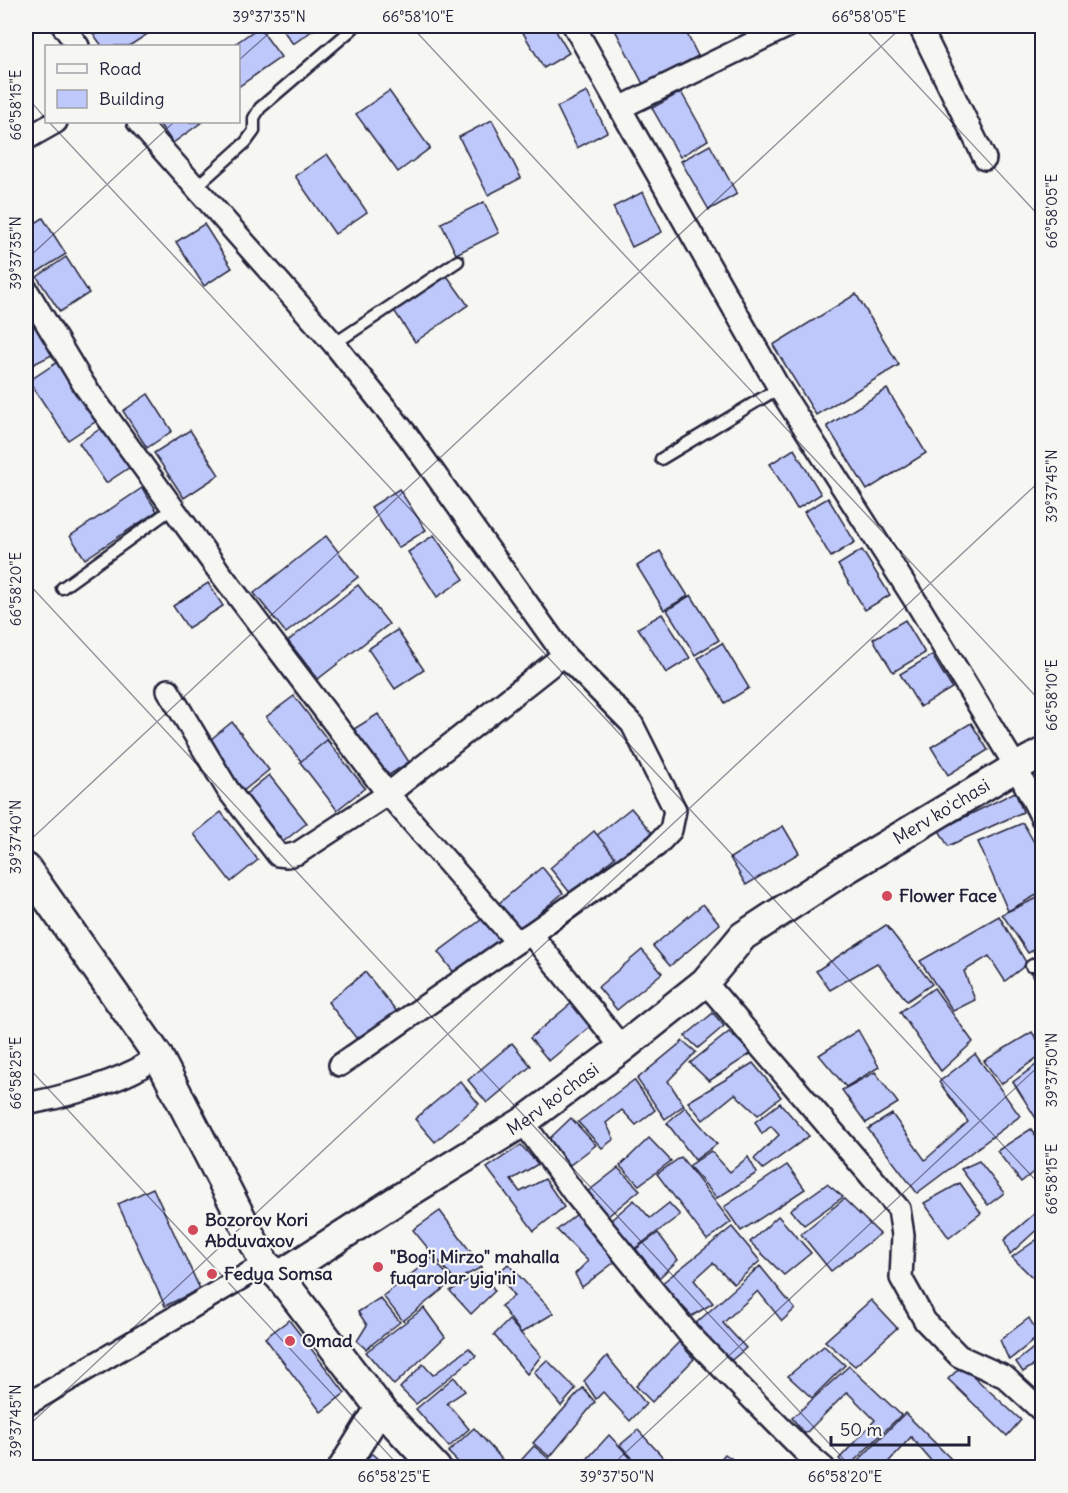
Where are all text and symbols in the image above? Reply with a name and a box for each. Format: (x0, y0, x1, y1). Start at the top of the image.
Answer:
text: 39°37'35"N (232, 7, 306, 26)
text: 66°58'10"E (382, 7, 454, 26)
text: 66°58'05"E (832, 7, 907, 26)
legend (45, 45, 240, 123)
text: Road (99, 57, 142, 80)
text: 66°58'15"E (6, 69, 25, 140)
text: Building (99, 87, 164, 110)
text: 66°58'05"E (1042, 173, 1061, 248)
text: 39°37'35"N (6, 216, 25, 290)
text: 39°37'45"N (1042, 449, 1061, 523)
text: 66°58'20"E (6, 552, 25, 626)
text: 66°58'10"E (1042, 659, 1061, 731)
street label: Merv ko'chasi (889, 774, 994, 849)
text: 39°37'40"N (6, 800, 25, 874)
place label: Flower Face (899, 884, 997, 907)
marker: Flower Face (880, 889, 894, 903)
text: 39°37'50"N (1042, 1033, 1061, 1107)
text: 66°58'25"E (6, 1036, 25, 1110)
street label: Merv ko'chasi (502, 1057, 603, 1140)
text: 66°58'15"E (1042, 1143, 1061, 1214)
place label: Bozorov Kori Abduvaxov (205, 1208, 308, 1252)
marker: Bozorov Kori Abduvaxov (186, 1223, 200, 1237)
place label: "Bog'i Mirzo" mahalla fuqarolar yig'ini (390, 1245, 560, 1289)
marker: "Bog'i Mirzo" mahalla fuqarolar yig'ini (371, 1260, 385, 1274)
place label: Fedya Somsa (224, 1262, 333, 1285)
marker: Fedya Somsa (205, 1267, 219, 1281)
place label: Omad (302, 1329, 353, 1352)
marker: Omad (283, 1334, 297, 1348)
text: 39°37'45"N (6, 1384, 25, 1458)
scale bar (831, 1409, 969, 1447)
text: 50 m (840, 1418, 882, 1441)
text: 66°58'25"E (357, 1467, 431, 1486)
text: 39°37'50"N (580, 1467, 654, 1486)
text: 66°58'20"E (808, 1467, 882, 1486)

